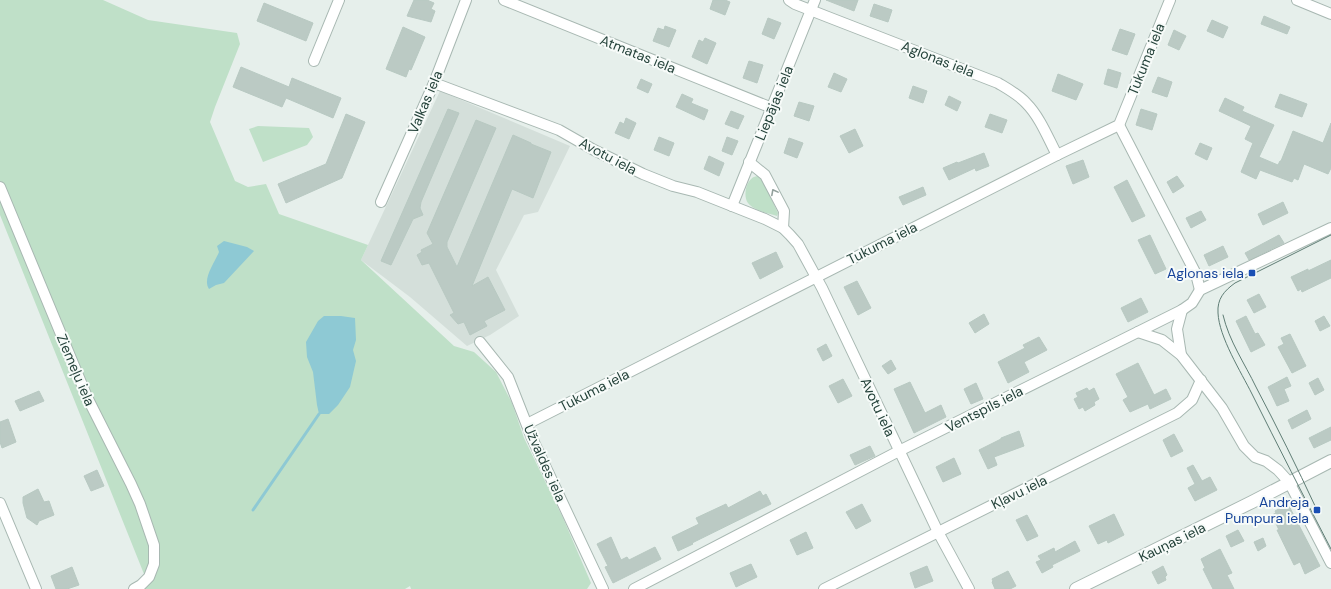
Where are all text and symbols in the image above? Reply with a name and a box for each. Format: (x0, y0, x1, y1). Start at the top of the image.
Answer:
street label: Tukuma iela (1123, 20, 1169, 98)
street label: Atmatas iela (598, 31, 678, 77)
street label: Aglonas iela (899, 37, 977, 81)
street label: Liepājas iela (751, 63, 797, 143)
street label: Valkas iela (404, 68, 446, 136)
street label: Avotu iela (576, 133, 640, 179)
one-way arrow (771, 188, 778, 196)
street label: Tukuma iela (844, 218, 920, 268)
place label: Aglonas iela (1167, 264, 1244, 282)
marker: Aglonas iela (1247, 268, 1257, 278)
street label: Ziemeļu iela (53, 331, 99, 409)
street label: Tukuma iela (556, 365, 632, 415)
street label: Avotu iela (857, 375, 899, 439)
street label: Ventspils iela (942, 382, 1026, 436)
street label: Užvaldes iela (520, 421, 570, 505)
street label: Kļavu iela (988, 471, 1050, 513)
place label: Andreja Pumpura iela (1225, 493, 1309, 527)
marker: Andreja Pumpura iela (1312, 505, 1322, 515)
street label: Kauņas iela (1136, 518, 1208, 566)

